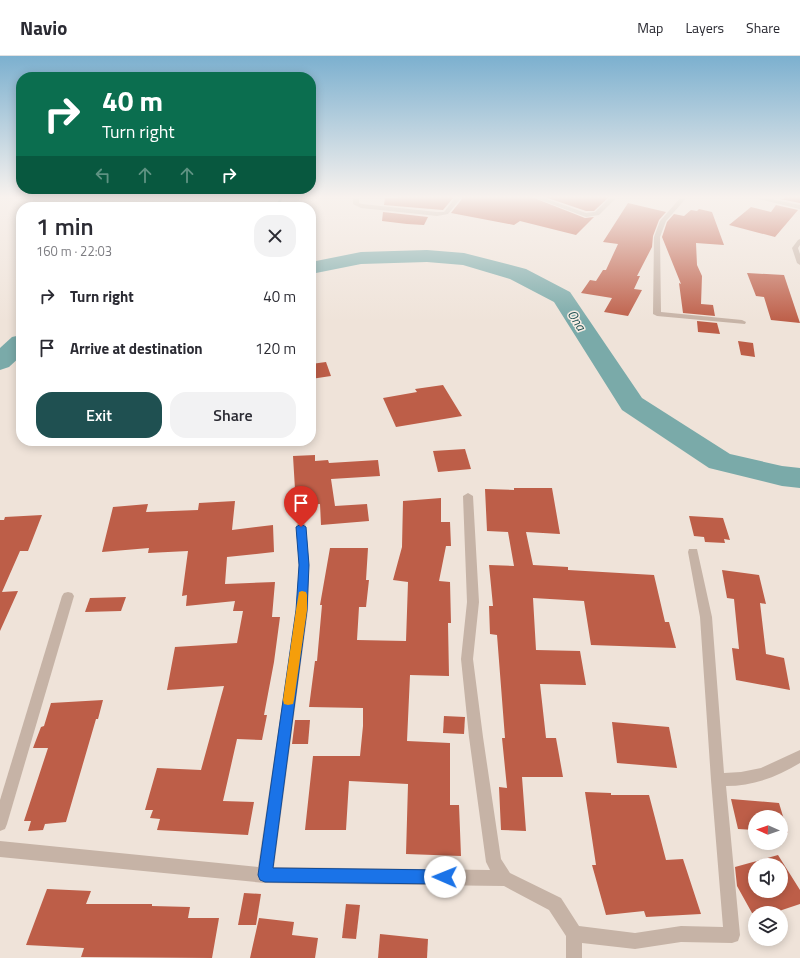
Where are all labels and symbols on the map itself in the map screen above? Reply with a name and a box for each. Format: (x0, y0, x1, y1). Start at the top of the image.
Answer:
water label: Ona (563, 306, 592, 336)
pin (284, 486, 318, 527)
north arrow (748, 810, 788, 850)
position arrow (424, 856, 466, 898)

